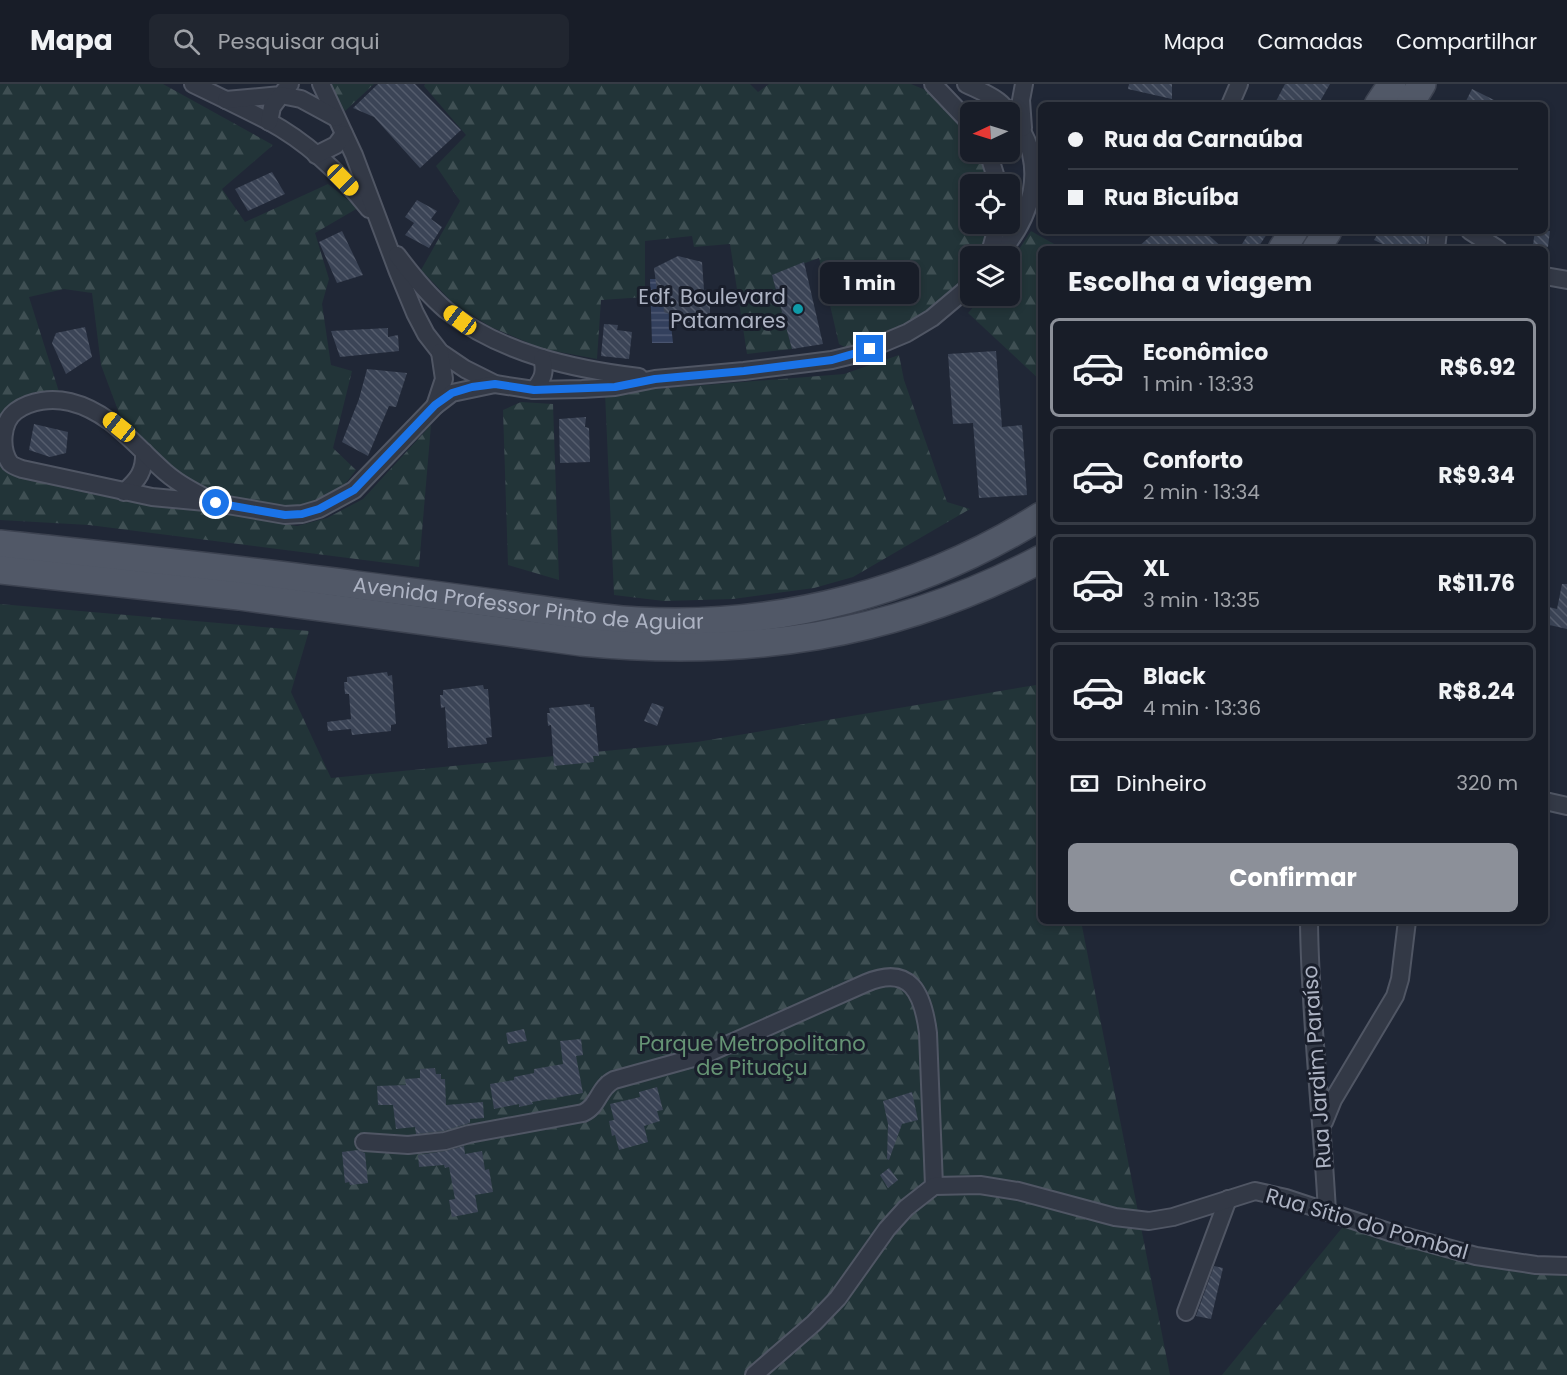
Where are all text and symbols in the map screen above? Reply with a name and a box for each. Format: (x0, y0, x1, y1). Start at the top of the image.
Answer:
search box (149, 14, 569, 68)
text: Mapa (30, 21, 113, 60)
icon: search (170, 25, 203, 58)
text: Pesquisar aqui (218, 26, 380, 57)
text: Mapa (1164, 27, 1224, 56)
text: Camadas (1257, 27, 1363, 56)
text: Compartilhar (1396, 27, 1537, 56)
north arrow (960, 102, 1020, 162)
map controls (960, 102, 1020, 306)
text: Rua da Carnaúba (1104, 124, 1303, 155)
car (324, 161, 362, 199)
button: locate (960, 174, 1020, 234)
text: Rua Bicuíba (1104, 182, 1239, 213)
button: layers (960, 246, 1020, 306)
callout: 1 min (820, 262, 920, 304)
text: Escolha a viagem (1068, 263, 1312, 300)
text: 1 min (843, 269, 896, 297)
place label: Edf. Boulevard Patamares (638, 282, 786, 335)
car (440, 302, 480, 338)
marker: Edf. Boulevard Patamares (791, 302, 805, 316)
route end (856, 335, 883, 362)
text: Econômico (1143, 337, 1268, 368)
icon: car (1071, 341, 1125, 395)
text: R$6.92 (1440, 352, 1515, 383)
text: 1 min · 13:33 (1143, 370, 1254, 398)
car (99, 409, 139, 445)
text: Conforto (1143, 445, 1243, 476)
icon: car (1071, 449, 1125, 503)
text: R$9.34 (1438, 460, 1515, 491)
text: 2 min · 13:34 (1143, 478, 1260, 506)
route start (202, 489, 229, 516)
text: XL (1143, 553, 1169, 584)
icon: car (1071, 557, 1125, 611)
text: R$11.76 (1438, 568, 1515, 599)
street label: Avenida Professor Pinto de Aguiar (351, 570, 705, 636)
text: 3 min · 13:35 (1143, 586, 1260, 614)
text: Black (1143, 661, 1206, 692)
icon: car (1071, 665, 1125, 719)
text: R$8.24 (1438, 676, 1515, 707)
text: 4 min · 13:36 (1143, 694, 1261, 722)
icon: cash (1068, 767, 1101, 800)
text: Dinheiro (1116, 768, 1206, 799)
text: 320 m (1456, 769, 1518, 797)
button: Confirmar (1068, 843, 1518, 912)
street label: Rua Jardim Paraíso (1295, 964, 1338, 1170)
park label: Parque Metropolitano de Pituaçu (638, 1029, 866, 1082)
street label: Rua Sítio do Pombal (1263, 1181, 1472, 1266)

